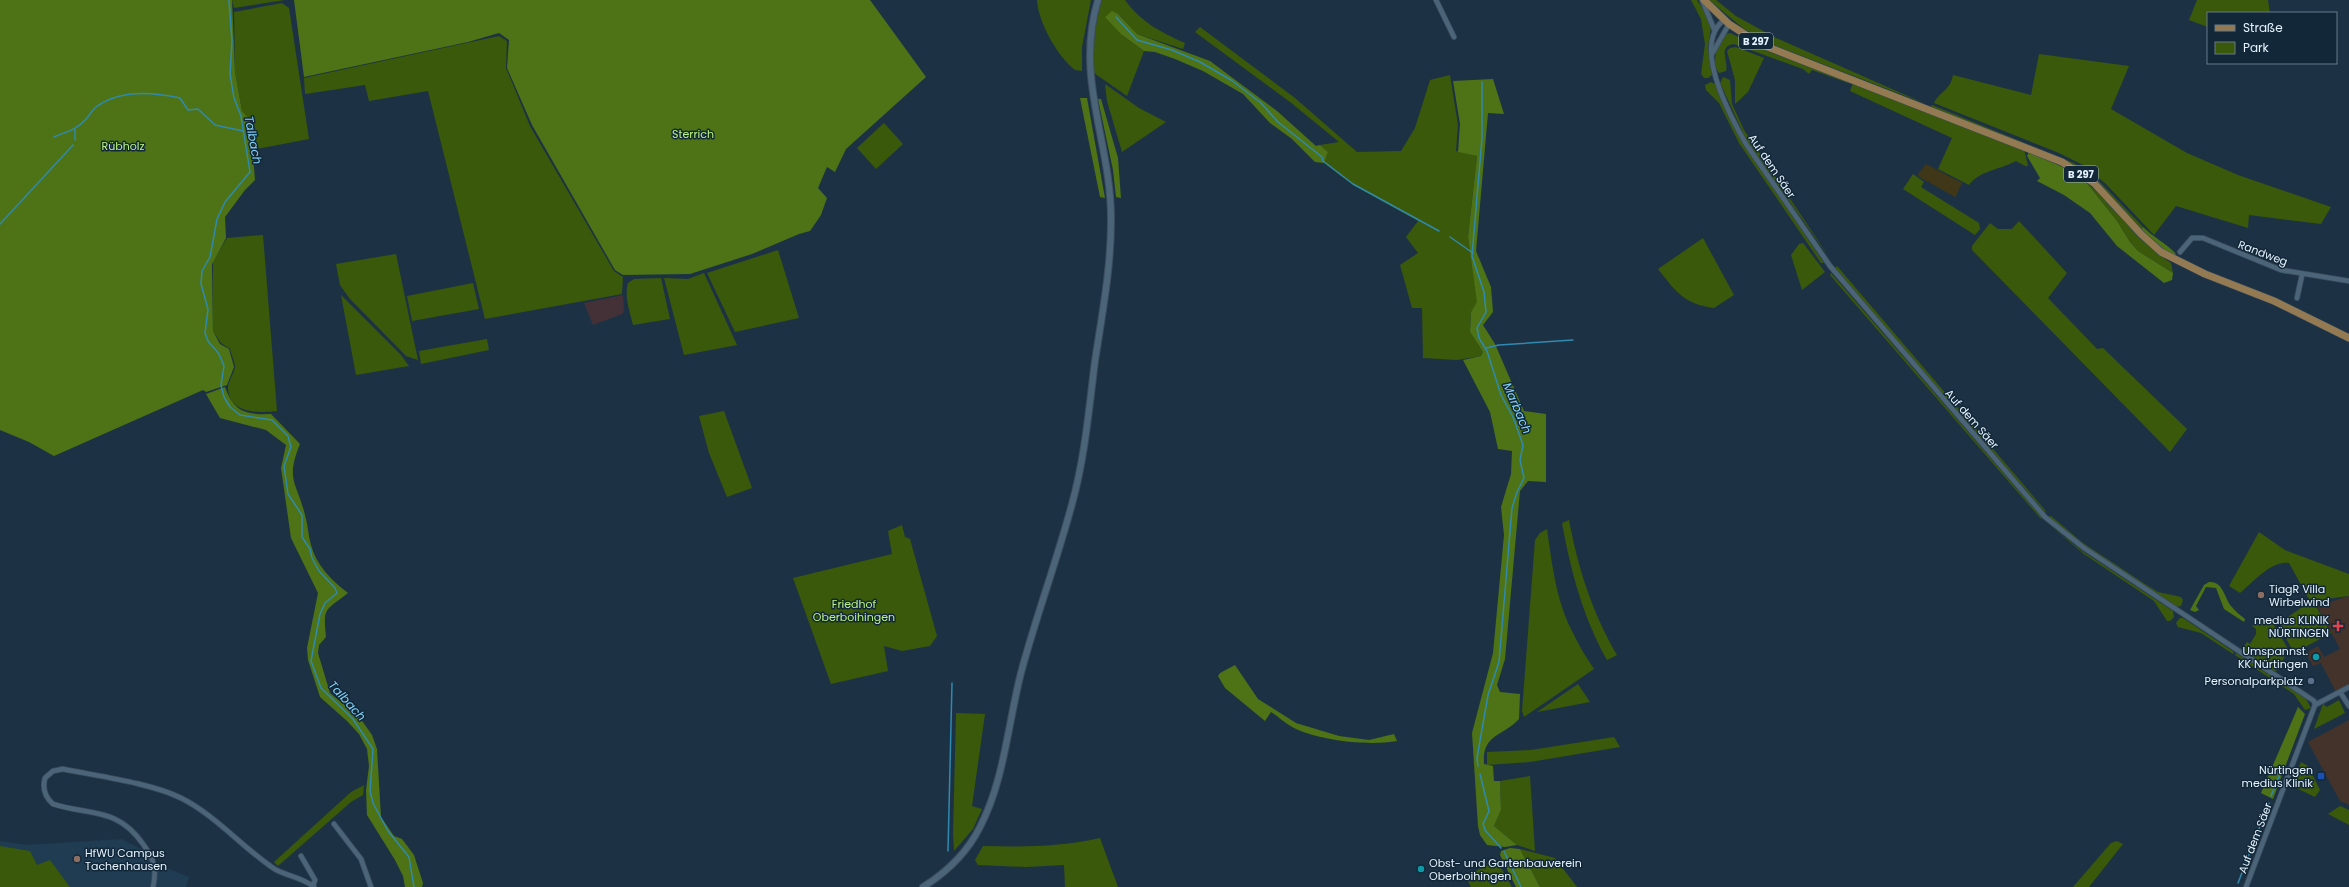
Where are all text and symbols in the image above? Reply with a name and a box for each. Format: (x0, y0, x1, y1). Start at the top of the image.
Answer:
legend (2207, 12, 2337, 64)
text: Straße (2243, 19, 2283, 36)
road number: B 297 (1739, 33, 1773, 49)
text: Park (2243, 39, 2270, 56)
water label: Talbach (240, 114, 266, 165)
park label: Sterrich (672, 126, 714, 142)
street label: Auf dem Säer (1745, 131, 1799, 201)
park label: Rübholz (102, 138, 144, 154)
road number: B 297 (2064, 166, 2098, 182)
street label: Randweg (2236, 236, 2290, 270)
water label: Marbach (1499, 380, 1536, 436)
street label: Auf dem Säer (1942, 386, 2002, 452)
place label: TiagR Villa Wirbelwind (2269, 581, 2330, 610)
marker: TiagR Villa Wirbelwind (2256, 590, 2266, 600)
park label: Friedhof Oberboihingen (813, 596, 895, 625)
place label: medius KLINIK NÜRTINGEN (2254, 612, 2329, 641)
marker: medius KLINIK NÜRTINGEN (2332, 620, 2344, 632)
place label: Umspannst. KK Nürtingen (2238, 643, 2308, 672)
marker: Umspannst. KK Nürtingen (2311, 652, 2321, 662)
place label: Personalparkplatz (2205, 673, 2303, 689)
marker: Personalparkplatz (2306, 676, 2316, 686)
water label: Talbach (325, 677, 370, 724)
place label: Nürtingen medius Klinik (2242, 762, 2313, 791)
marker: Nürtingen medius Klinik (2316, 771, 2326, 781)
street label: Auf dem Säer (2234, 800, 2276, 876)
place label: HfWU Campus Tachenhausen (85, 845, 167, 874)
marker: HfWU Campus Tachenhausen (72, 854, 82, 864)
place label: Obst- und Gartenbauverein Oberboihingen (1429, 855, 1582, 884)
marker: Obst- und Gartenbauverein Oberboihingen (1416, 864, 1426, 874)

